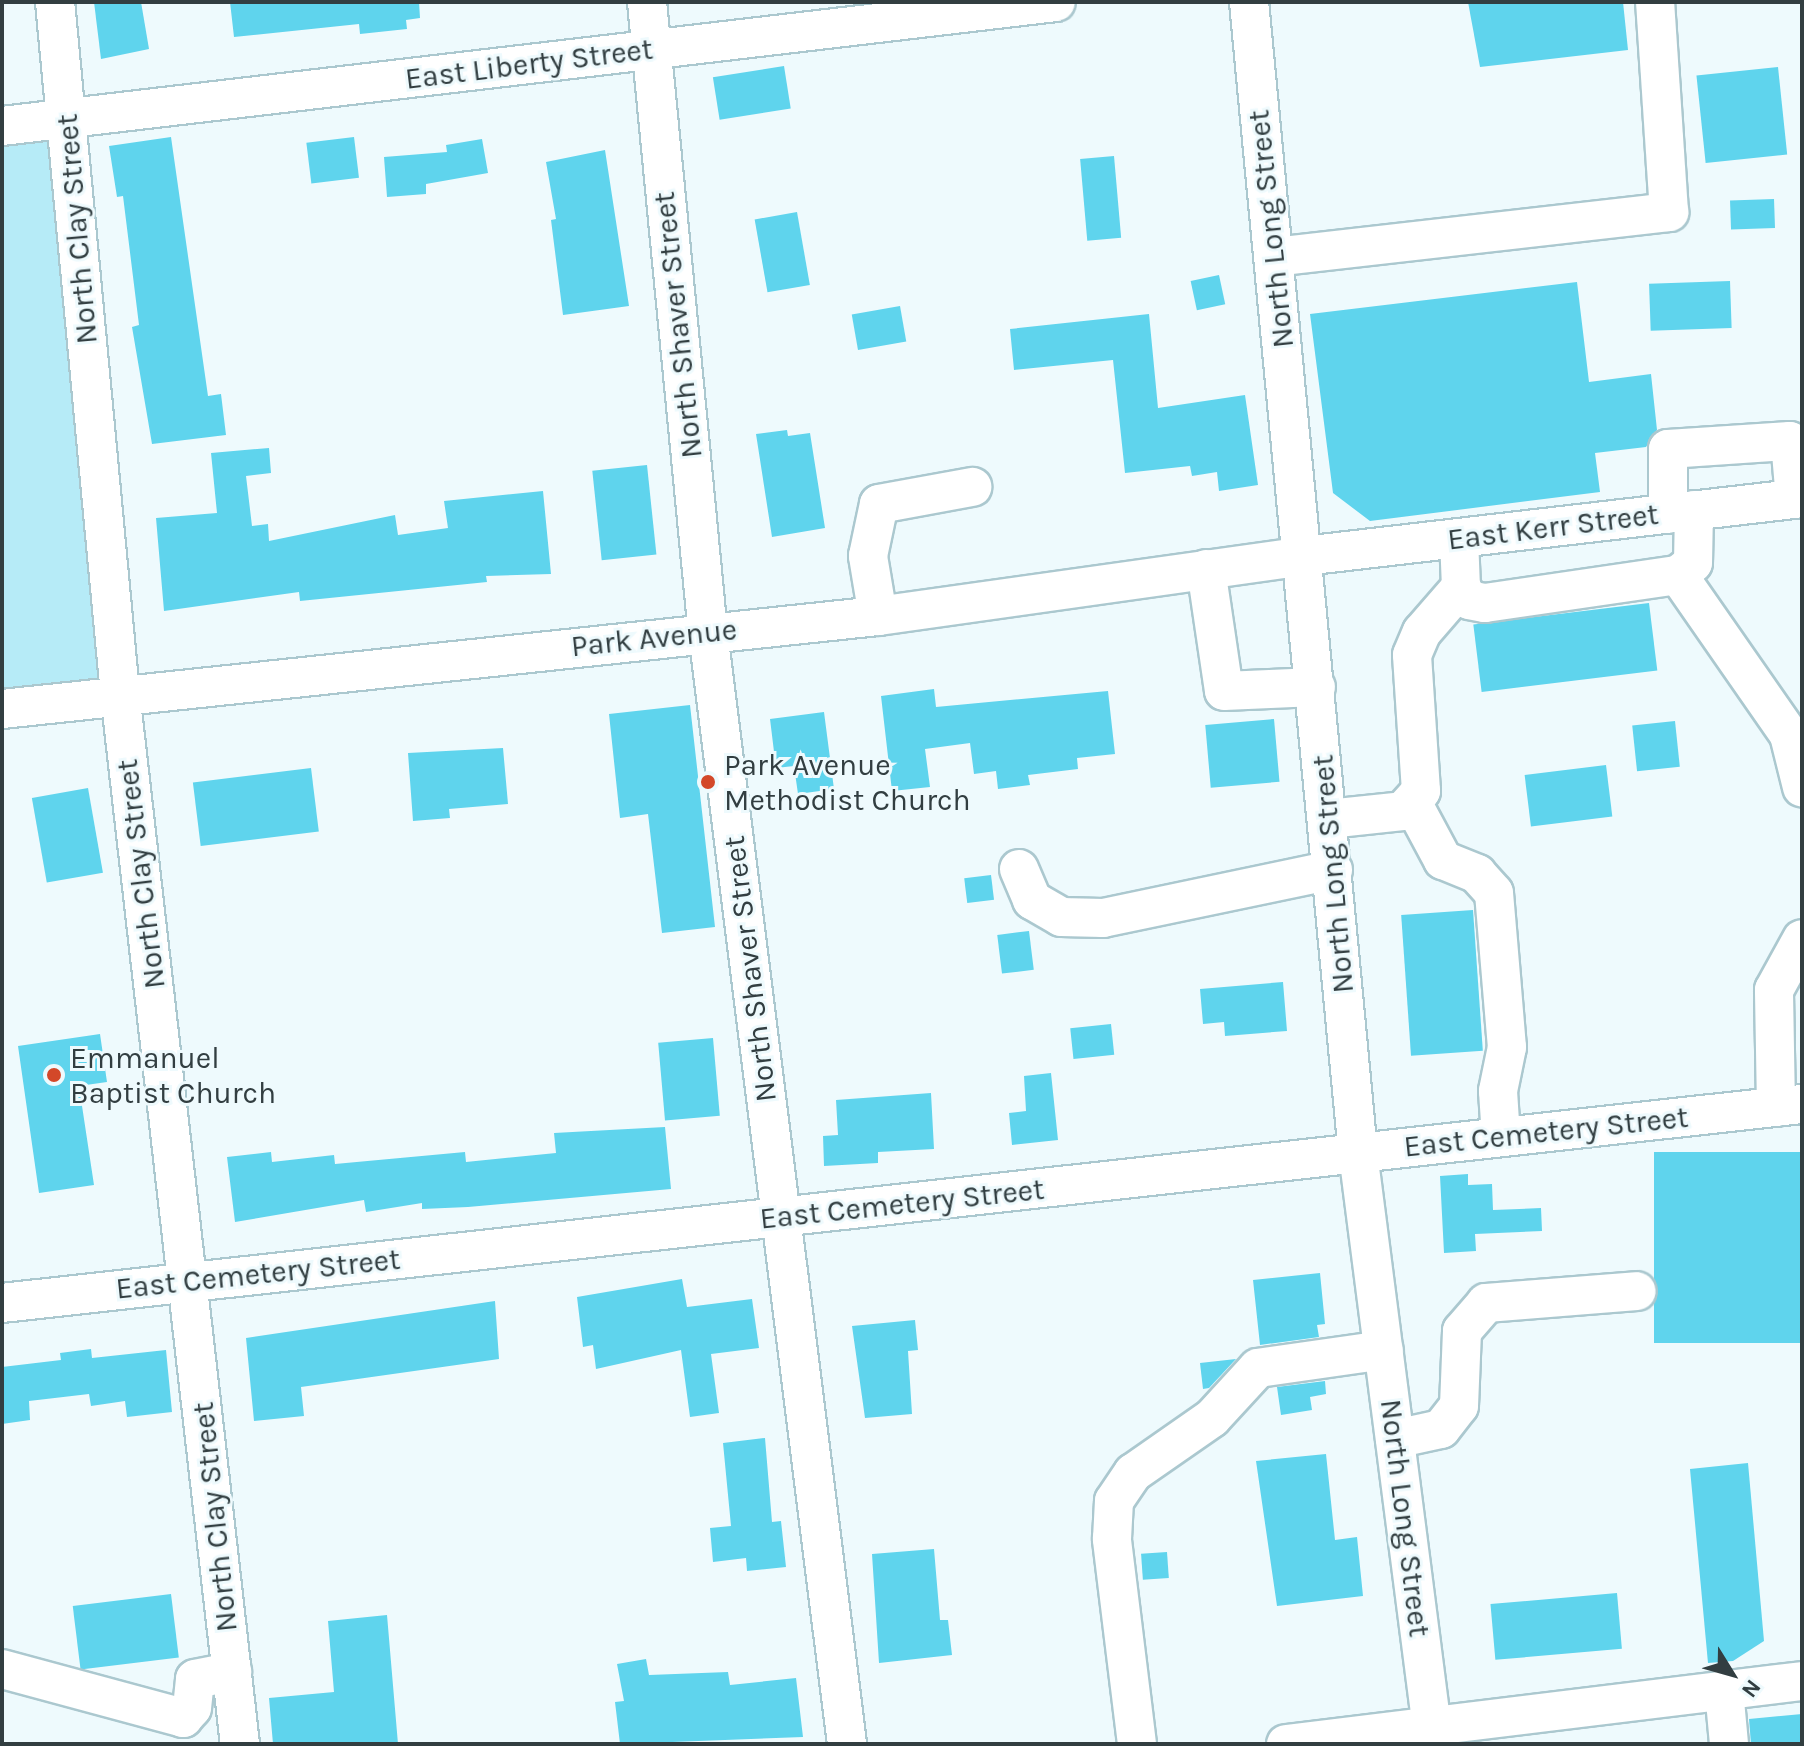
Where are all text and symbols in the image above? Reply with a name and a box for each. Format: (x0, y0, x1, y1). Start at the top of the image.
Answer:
street label: East Liberty Street (403, 31, 655, 97)
street label: North Long Street (1241, 108, 1301, 350)
street label: North Clay Street (49, 112, 105, 346)
street label: North Shaver Street (646, 190, 710, 460)
street label: East Kerr Street (1445, 496, 1661, 558)
street label: Park Avenue (569, 611, 739, 665)
place label: Park Avenue Methodist Church (724, 747, 971, 818)
street label: North Long Street (1305, 753, 1361, 995)
street label: North Clay Street (109, 757, 173, 991)
marker: Park Avenue Methodist Church (699, 773, 717, 791)
street label: North Shaver Street (716, 834, 784, 1104)
place label: Emmanuel Baptist Church (70, 1040, 276, 1110)
marker: Emmanuel Baptist Church (45, 1066, 63, 1084)
street label: East Cemetery Street (1402, 1099, 1690, 1165)
street label: East Cemetery Street (758, 1171, 1046, 1237)
street label: East Cemetery Street (114, 1241, 402, 1307)
street label: North Long Street (1373, 1397, 1437, 1639)
street label: North Clay Street (185, 1400, 245, 1634)
north arrow (1692, 1634, 1772, 1714)
text: N (1736, 1674, 1766, 1703)

